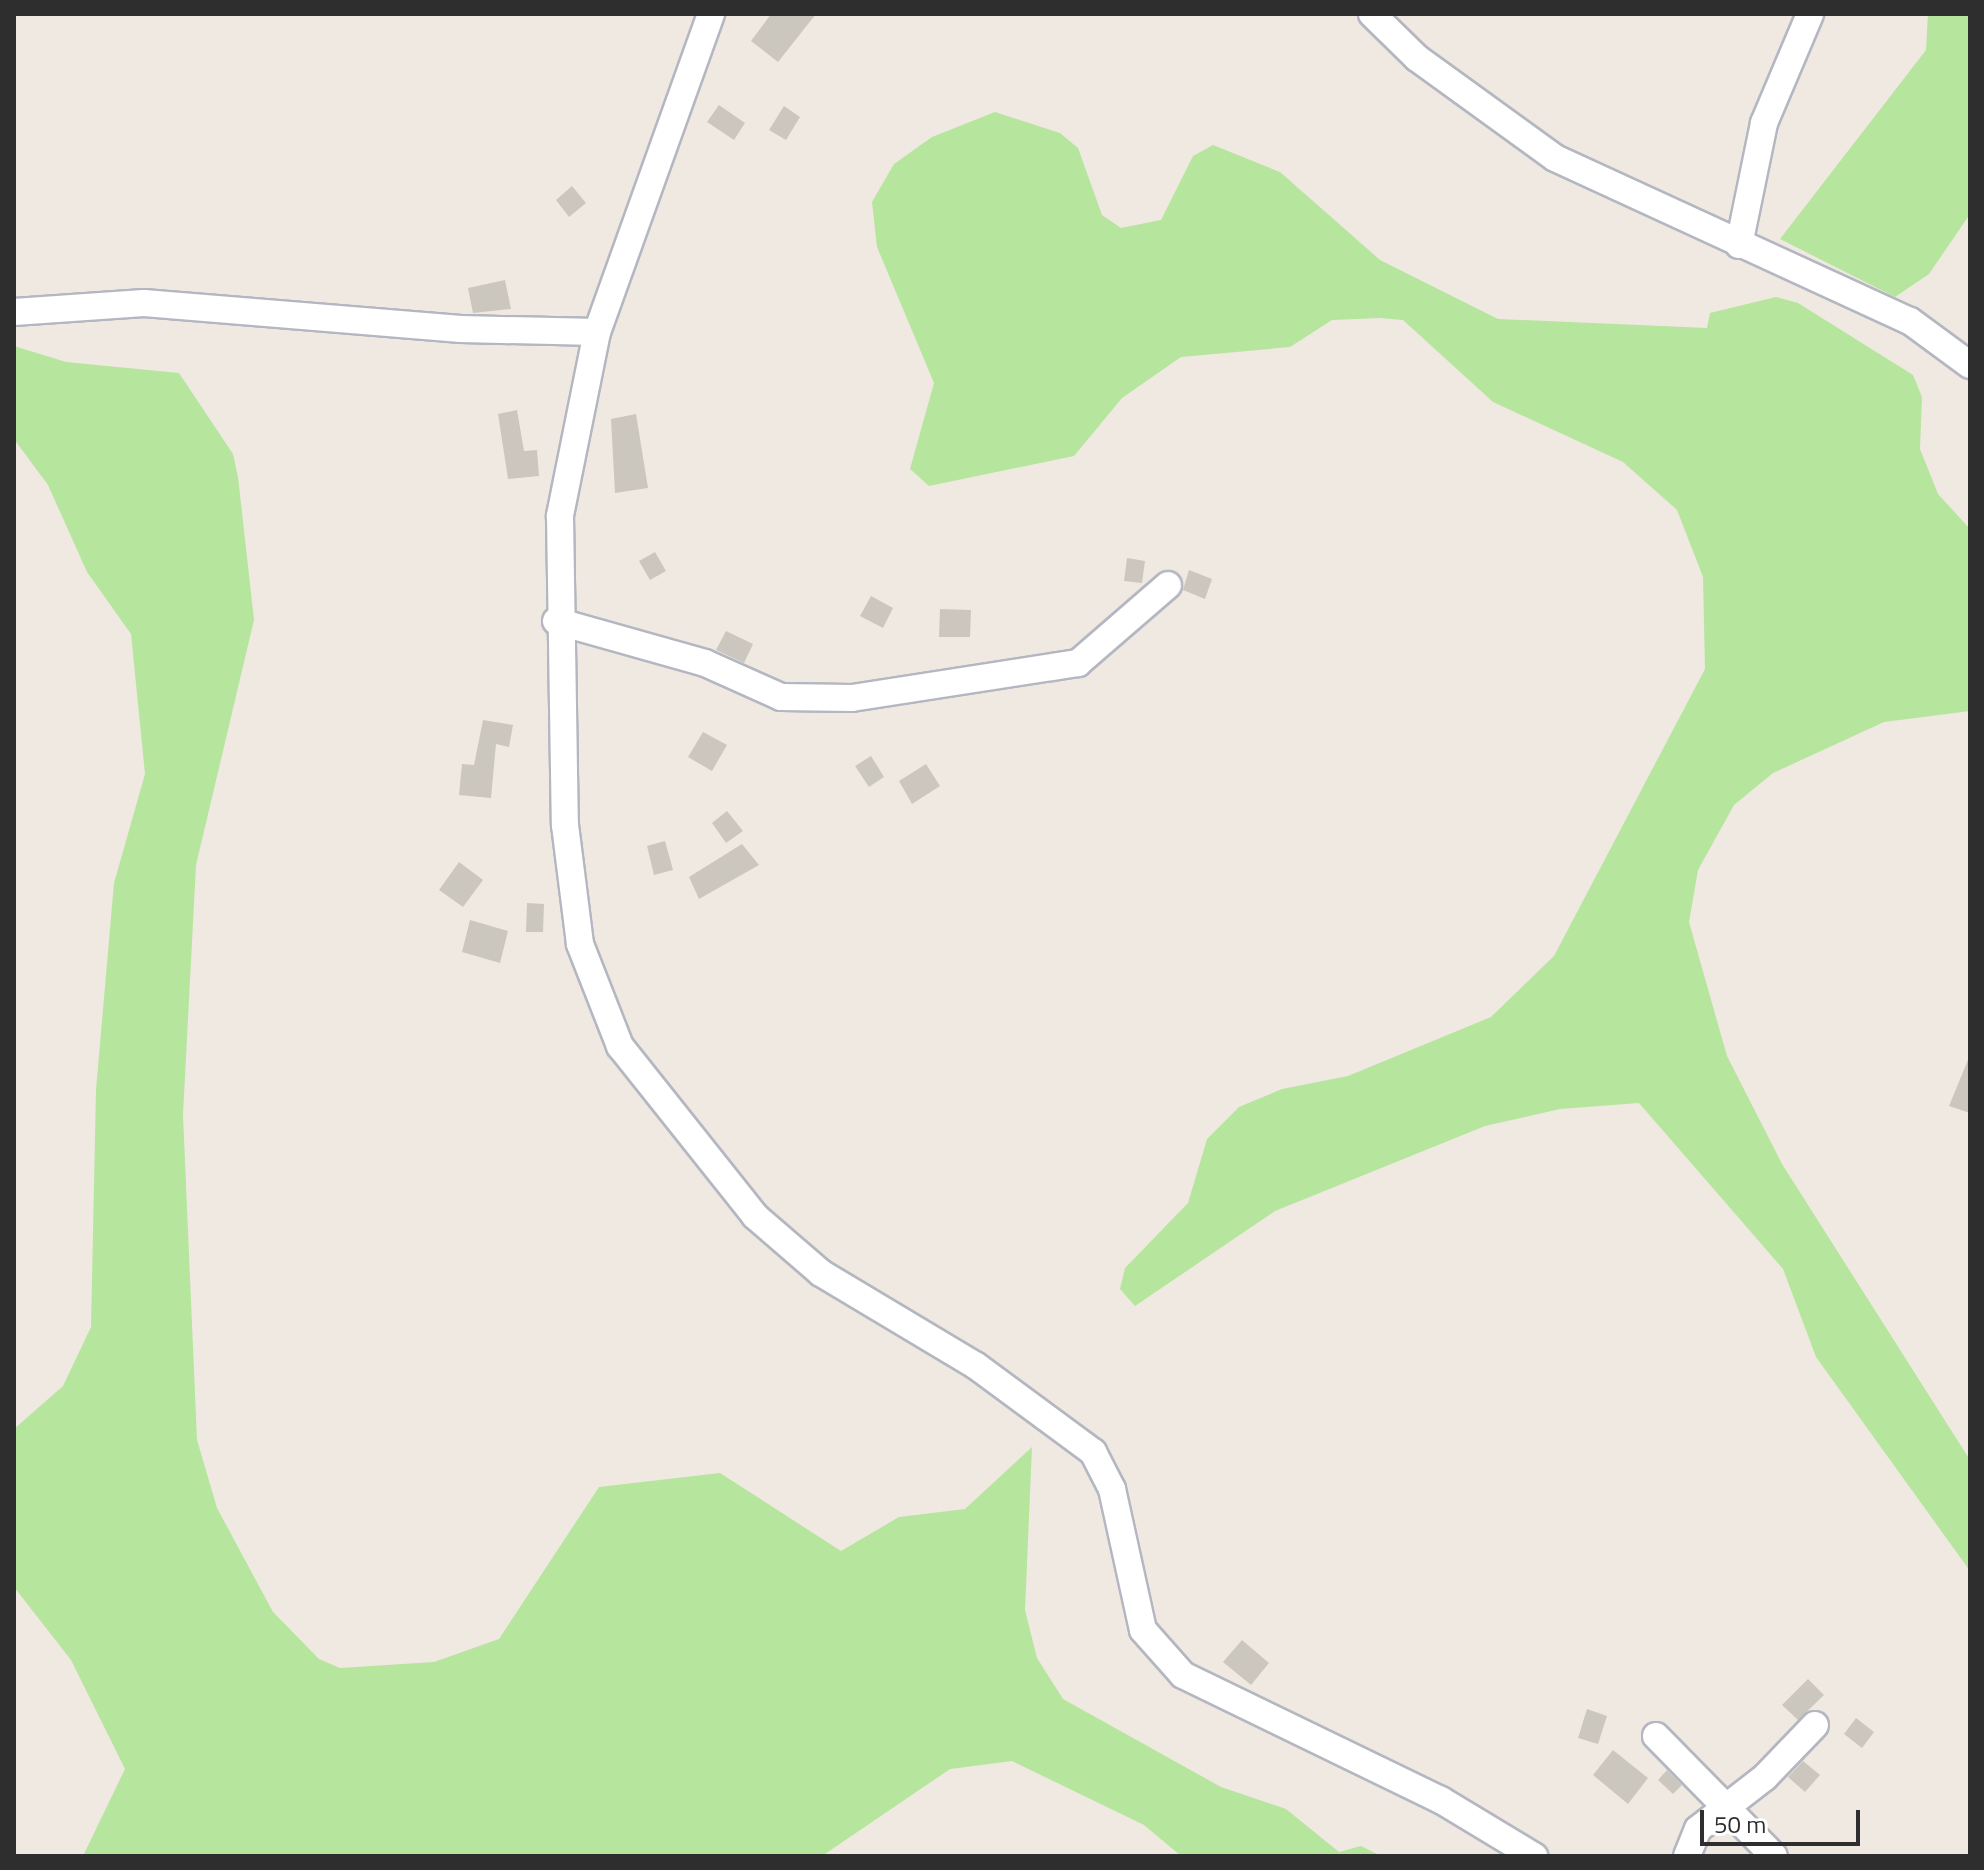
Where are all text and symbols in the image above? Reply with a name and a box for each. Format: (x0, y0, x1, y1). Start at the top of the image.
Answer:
scale bar (1704, 1794, 1864, 1844)
text: 50 m (1714, 1806, 1766, 1842)

